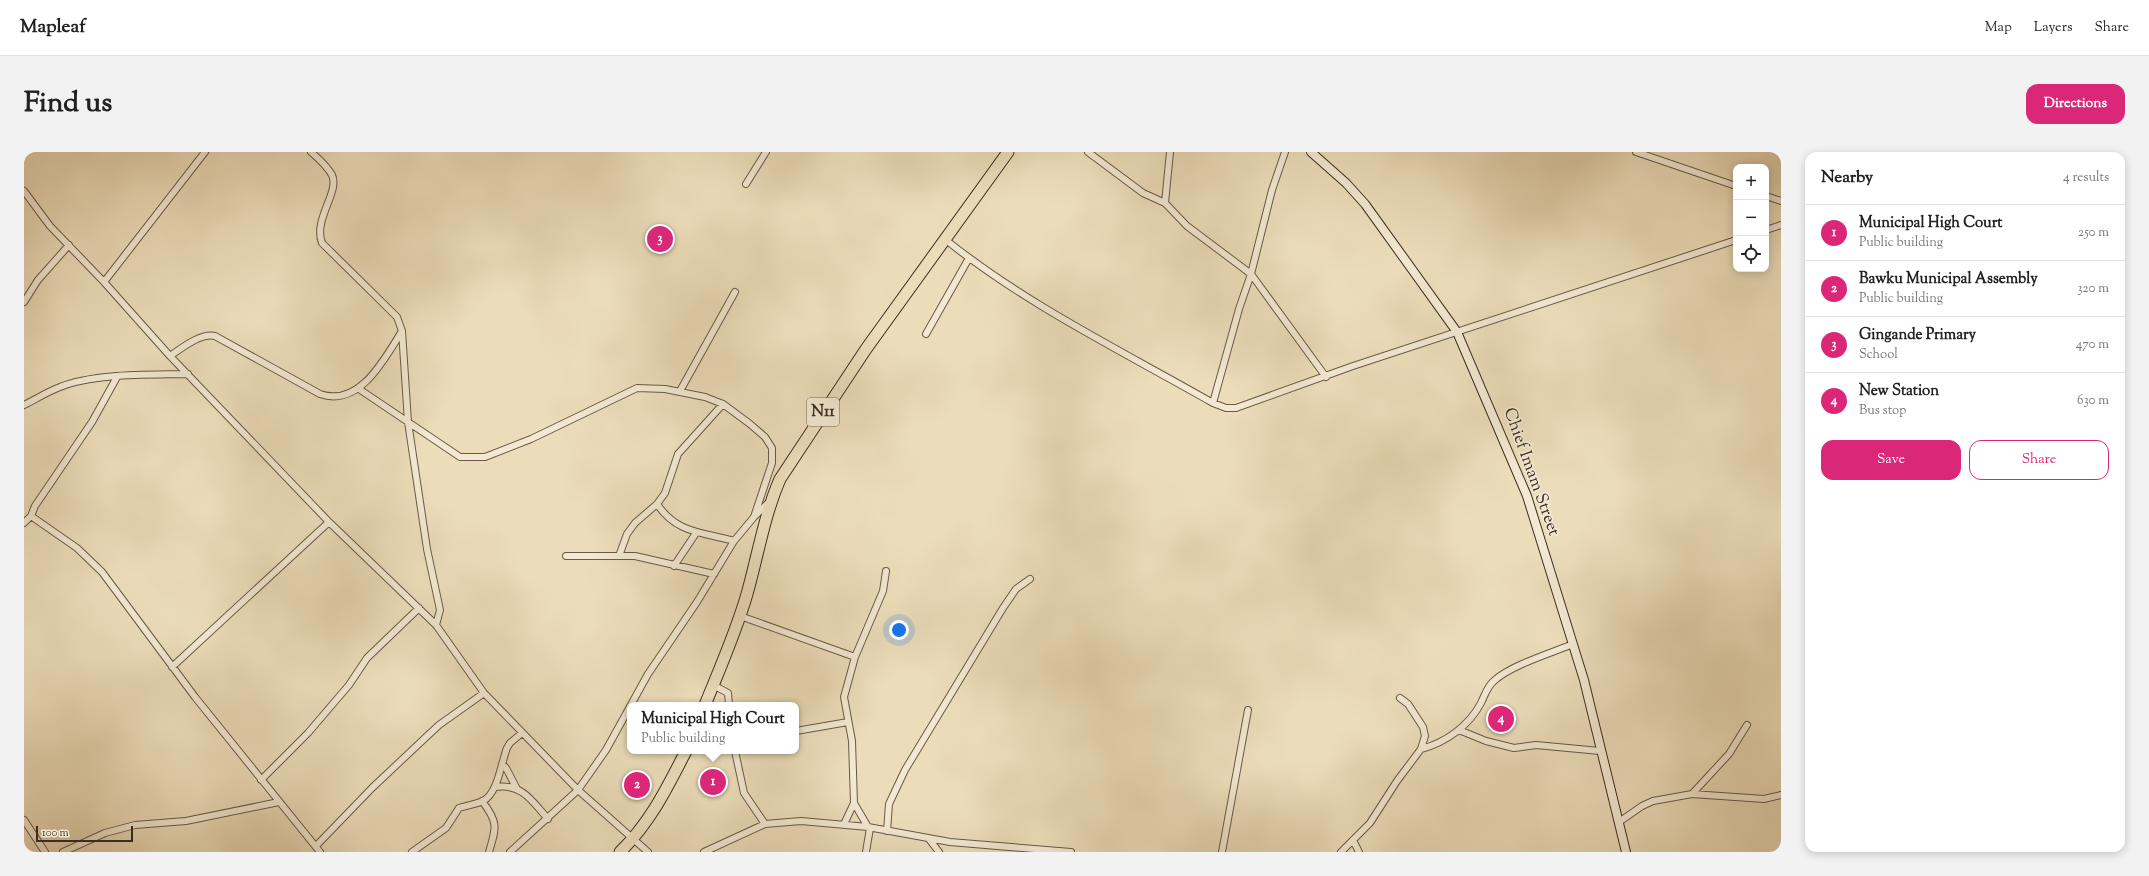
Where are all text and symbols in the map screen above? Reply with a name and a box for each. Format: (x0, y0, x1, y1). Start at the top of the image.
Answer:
text: Mapleaf (20, 14, 86, 41)
text: Map (1985, 18, 2012, 38)
text: Layers (2034, 18, 2072, 38)
text: Share (2094, 18, 2129, 38)
text: Find us (24, 84, 112, 124)
button: Directions (2026, 84, 2125, 124)
map controls (1733, 164, 1769, 272)
button: + (1733, 164, 1769, 200)
text: Nearby (1821, 166, 1873, 190)
text: 4 results (2063, 169, 2109, 187)
button: − (1733, 200, 1769, 236)
text: Municipal High Court (1859, 213, 2002, 234)
pin: 3 (647, 224, 673, 254)
text: 1 (1832, 224, 1836, 242)
text: 250 m (2078, 224, 2109, 242)
text: Public building (1859, 234, 1943, 252)
button: locate (1733, 236, 1769, 272)
text: Bawku Municipal Assembly (1859, 269, 2038, 290)
text: 2 (1831, 280, 1837, 298)
text: 320 m (2077, 280, 2109, 298)
text: Public building (1859, 290, 1943, 308)
text: Gingande Primary (1859, 325, 1976, 346)
text: 3 (1831, 336, 1837, 354)
text: 470 m (2076, 336, 2109, 354)
text: School (1859, 346, 1898, 364)
text: New Station (1859, 381, 1939, 402)
text: 4 (1831, 392, 1837, 410)
text: 630 m (2077, 392, 2109, 410)
road number: N11 (807, 398, 839, 426)
text: Bus stop (1859, 402, 1906, 420)
street label: Chief Imam Street (1497, 405, 1565, 540)
button: Save (1821, 440, 1961, 480)
button: Share (1969, 440, 2109, 480)
your location (889, 620, 909, 640)
popup (627, 702, 799, 754)
pin: 4 (1488, 704, 1514, 734)
text: Municipal High Court (641, 709, 785, 730)
text: Public building (641, 730, 725, 748)
pin: 1 (700, 767, 726, 797)
pin: 2 (624, 770, 650, 800)
scale bar (36, 824, 133, 843)
text: 100 m (42, 825, 69, 841)

